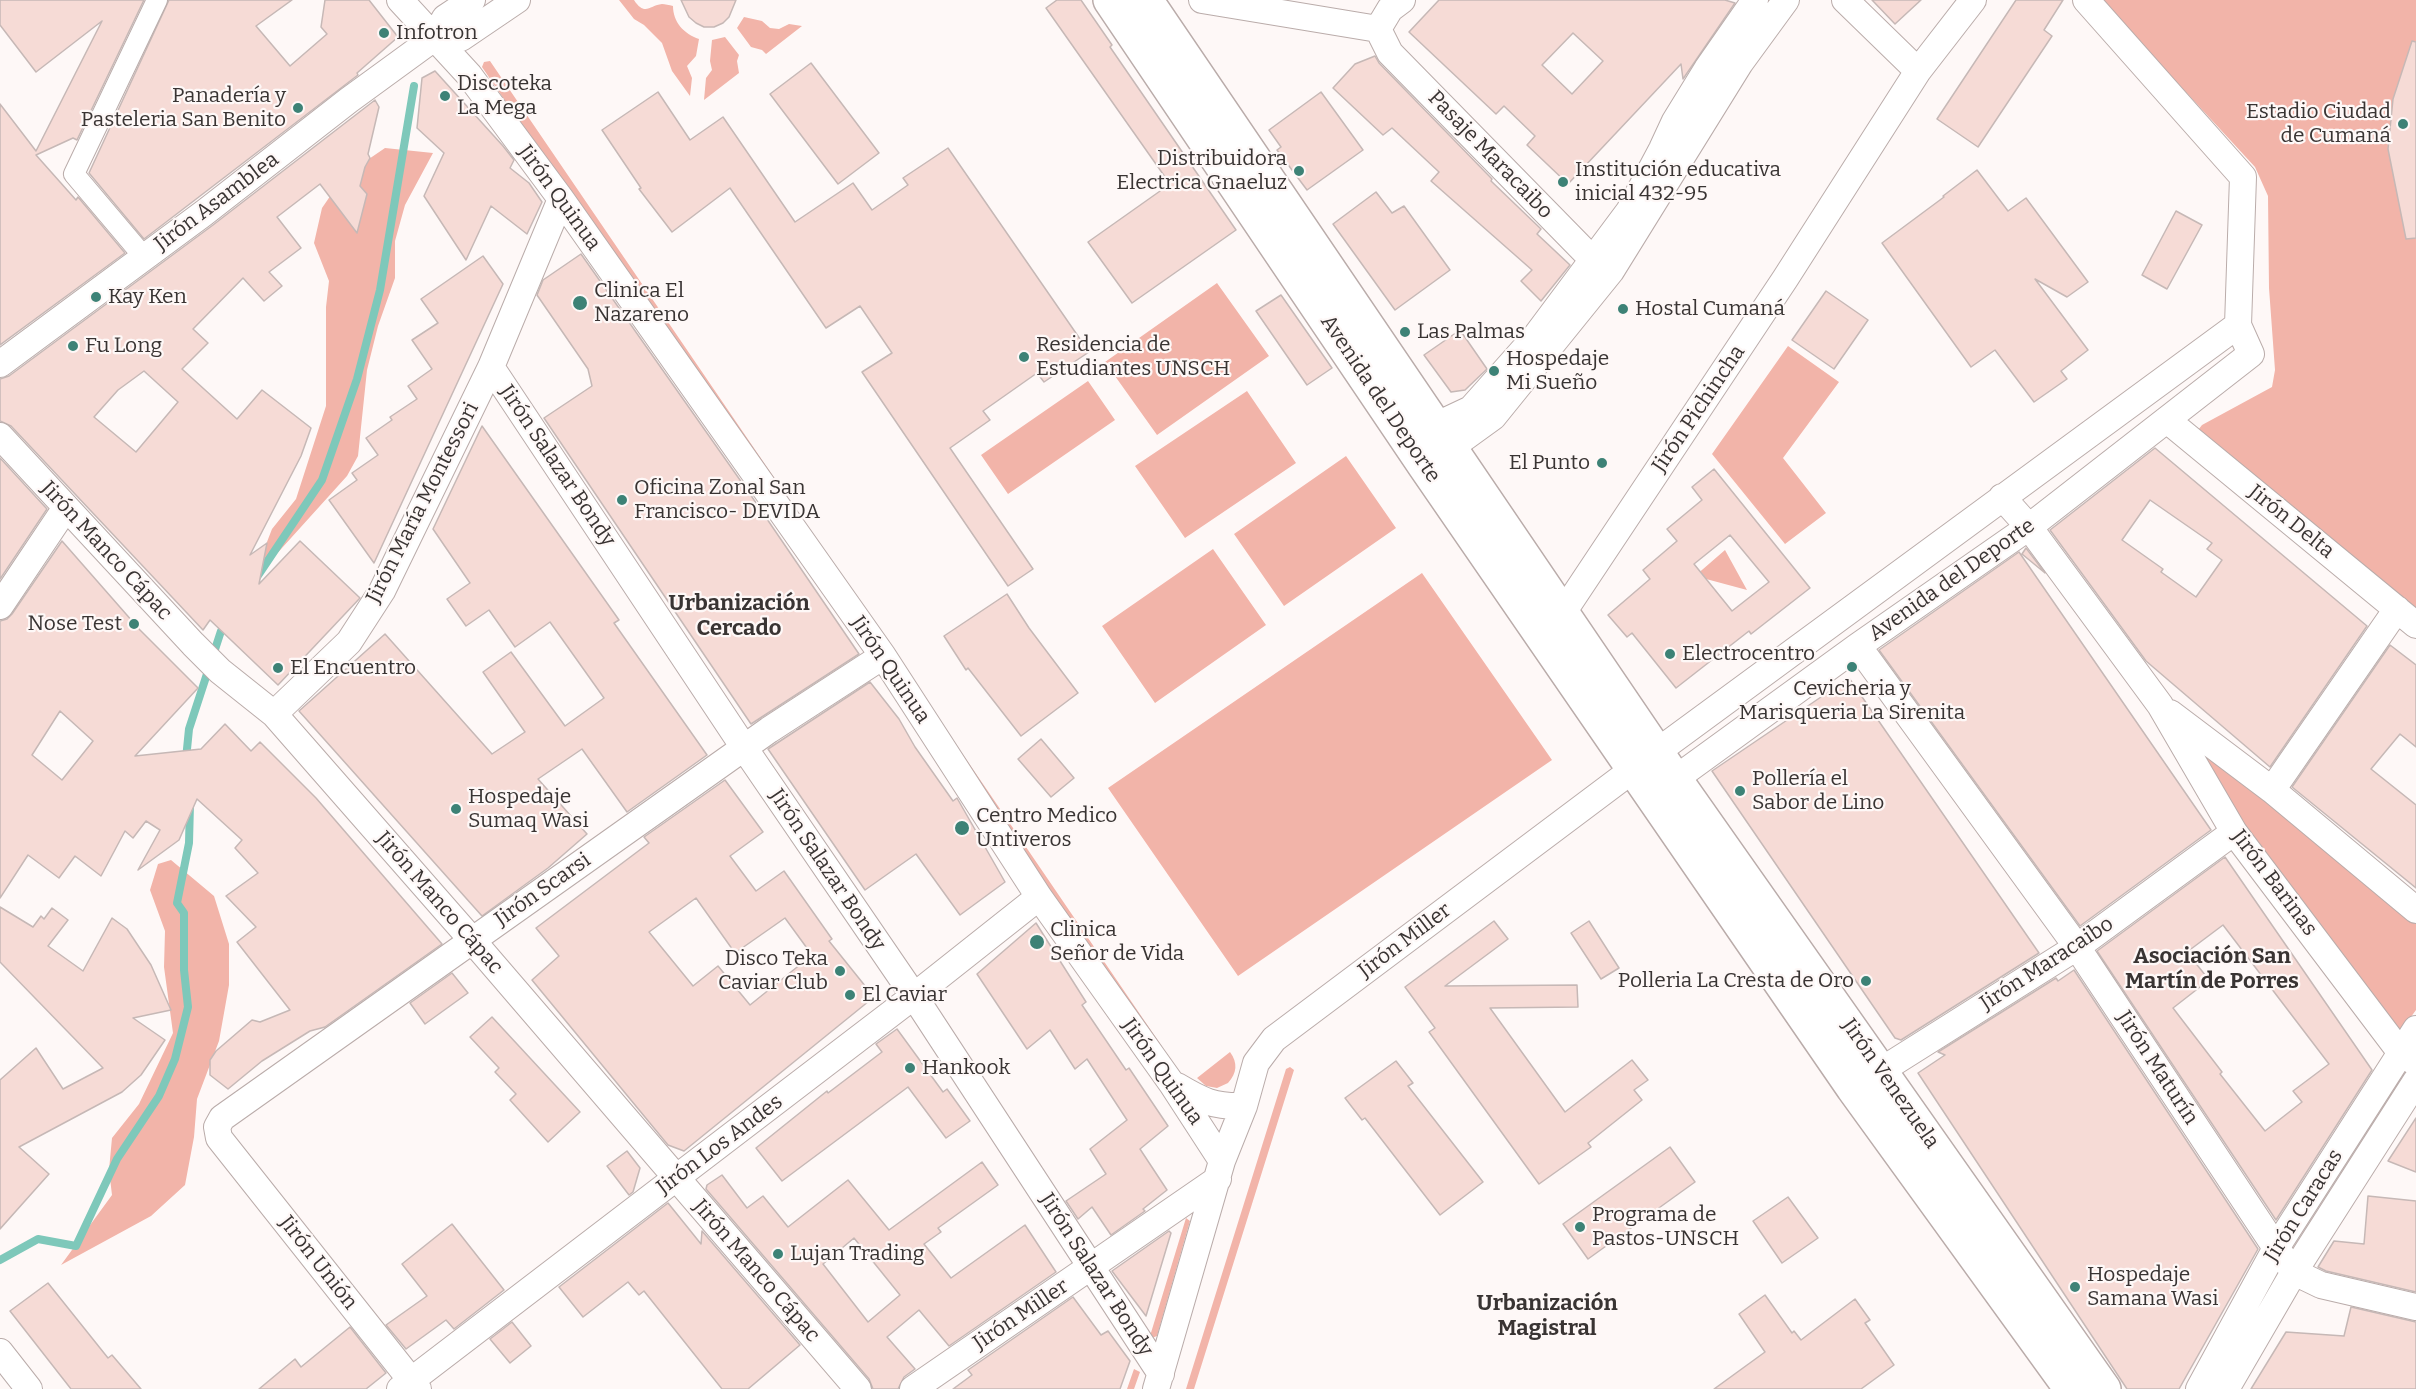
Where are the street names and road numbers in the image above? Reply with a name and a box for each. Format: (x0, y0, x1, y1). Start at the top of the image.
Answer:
street label: Pasaje Maracaibo (1422, 86, 1558, 224)
street label: Jirón Quinua (512, 140, 606, 256)
street label: Jirón Asamblea (150, 147, 284, 257)
street label: Avenida del Deporte (1315, 310, 1445, 488)
street label: Jirón Pichincha (1647, 341, 1751, 477)
street label: Jirón Salazar Bondy (494, 380, 620, 552)
street label: Jirón María Montessori (361, 398, 485, 608)
street label: Jirón Manco Cápac (35, 476, 177, 626)
street label: Jirón Delta (2243, 480, 2339, 564)
street label: Avenida del Deporte (1864, 513, 2040, 647)
street label: Jirón Quinua (845, 611, 935, 729)
street label: Jirón Salazar Bondy (764, 784, 890, 956)
street label: Jirón Barinas (2226, 825, 2322, 941)
street label: Jirón Manco Cápac (370, 827, 508, 979)
street label: Jirón Scarsi (490, 848, 596, 932)
street label: Jirón Miller (1354, 898, 1456, 984)
street label: Jirón Maracaibo (1976, 912, 2118, 1016)
street label: Jirón Maturín (2111, 1006, 2203, 1130)
street label: Jirón Quinua (1116, 1014, 1208, 1130)
street label: Jirón Venezuela (1836, 1014, 1944, 1154)
street label: Jirón Los Andes (652, 1090, 788, 1200)
street label: Jirón Caracas (2259, 1145, 2349, 1267)
street label: Jirón Salazar Bondy (1034, 1189, 1158, 1361)
street label: Jirón Manco Cápac (687, 1195, 825, 1347)
street label: Jirón Unión (274, 1211, 362, 1315)
street label: Jirón Miller (969, 1274, 1073, 1356)

